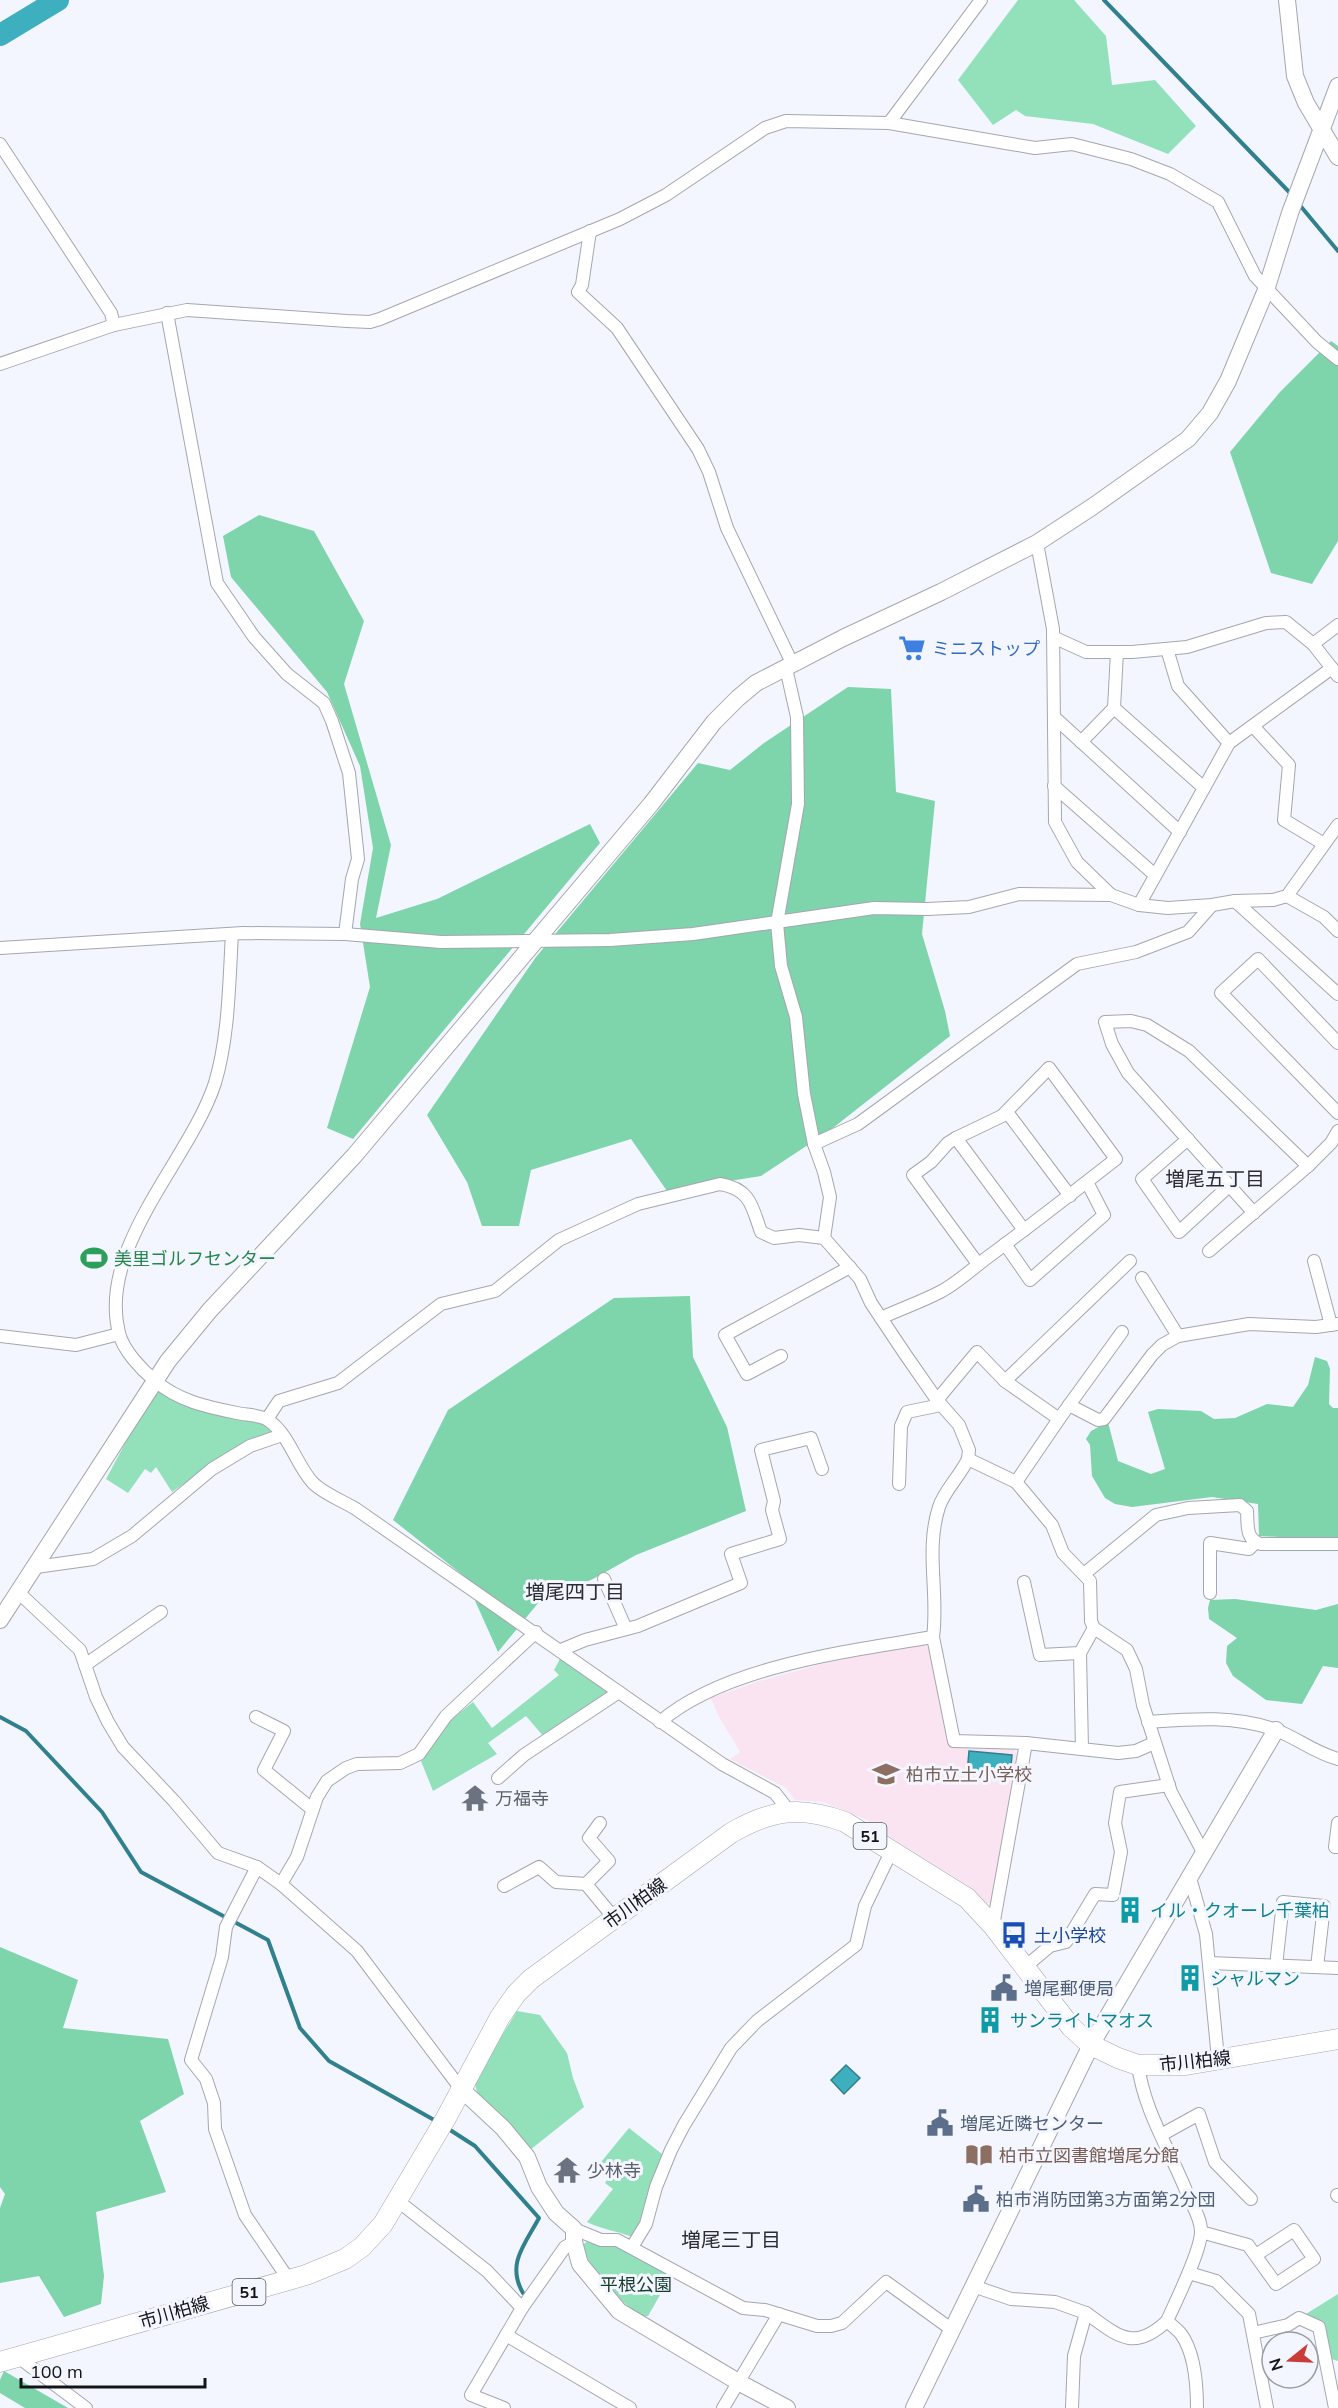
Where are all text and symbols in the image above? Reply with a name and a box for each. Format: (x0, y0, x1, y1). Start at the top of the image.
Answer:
supermarket icon: ミニストップ (897, 633, 927, 663)
place label: ミニストップ (932, 637, 1040, 660)
district label: 増尾五丁目 (1165, 1166, 1265, 1191)
sports icon: 美里ゴルフセンター (79, 1243, 109, 1273)
place label: 美里ゴルフセンター (114, 1247, 276, 1270)
district label: 増尾四丁目 (525, 1579, 625, 1604)
school or university icon: 柏市立土小学校 (871, 1759, 901, 1789)
place label: 柏市立土小学校 (906, 1763, 1032, 1786)
temple icon: 万福寺 (460, 1783, 490, 1813)
place label: 万福寺 (495, 1787, 549, 1810)
road number: 51 (854, 1823, 886, 1849)
street label: 市川柏線 (599, 1873, 671, 1933)
building icon: イル・クオーレ千葉柏 (1115, 1895, 1145, 1925)
place label: イル・クオーレ千葉柏 (1150, 1899, 1330, 1922)
bus stop icon: 土小学校 (999, 1920, 1029, 1950)
place label: 土小学校 (1034, 1924, 1106, 1947)
building icon: シャルマン (1175, 1963, 1205, 1993)
place label: シャルマン (1210, 1967, 1300, 1990)
public building icon: 増尾郵便局 (989, 1973, 1019, 2003)
place label: 増尾郵便局 (1024, 1977, 1114, 2000)
building icon: サンライトマオス (975, 2005, 1005, 2035)
place label: サンライトマオス (1010, 2009, 1154, 2032)
street label: 市川柏線 (1158, 2046, 1232, 2076)
public building icon: 増尾近隣センター (925, 2108, 955, 2138)
place label: 増尾近隣センター (960, 2112, 1104, 2135)
library icon: 柏市立図書館増尾分館 (964, 2140, 994, 2170)
place label: 柏市立図書館増尾分館 (999, 2144, 1179, 2167)
temple icon: 少林寺 (552, 2155, 582, 2185)
place label: 少林寺 (587, 2159, 641, 2182)
public building icon: 柏市消防団第3方面第2分団 (961, 2184, 991, 2214)
place label: 柏市消防団第3方面第2分団 (996, 2188, 1216, 2211)
district label: 増尾三丁目 (681, 2227, 781, 2252)
park label: 平根公園 (600, 2273, 672, 2296)
road number: 51 (232, 2279, 266, 2305)
street label: 市川柏線 (136, 2291, 212, 2333)
north arrow (1260, 2330, 1320, 2390)
scale bar (21, 2351, 206, 2389)
text: N (1264, 2356, 1287, 2373)
text: 100 m (30, 2360, 83, 2383)

